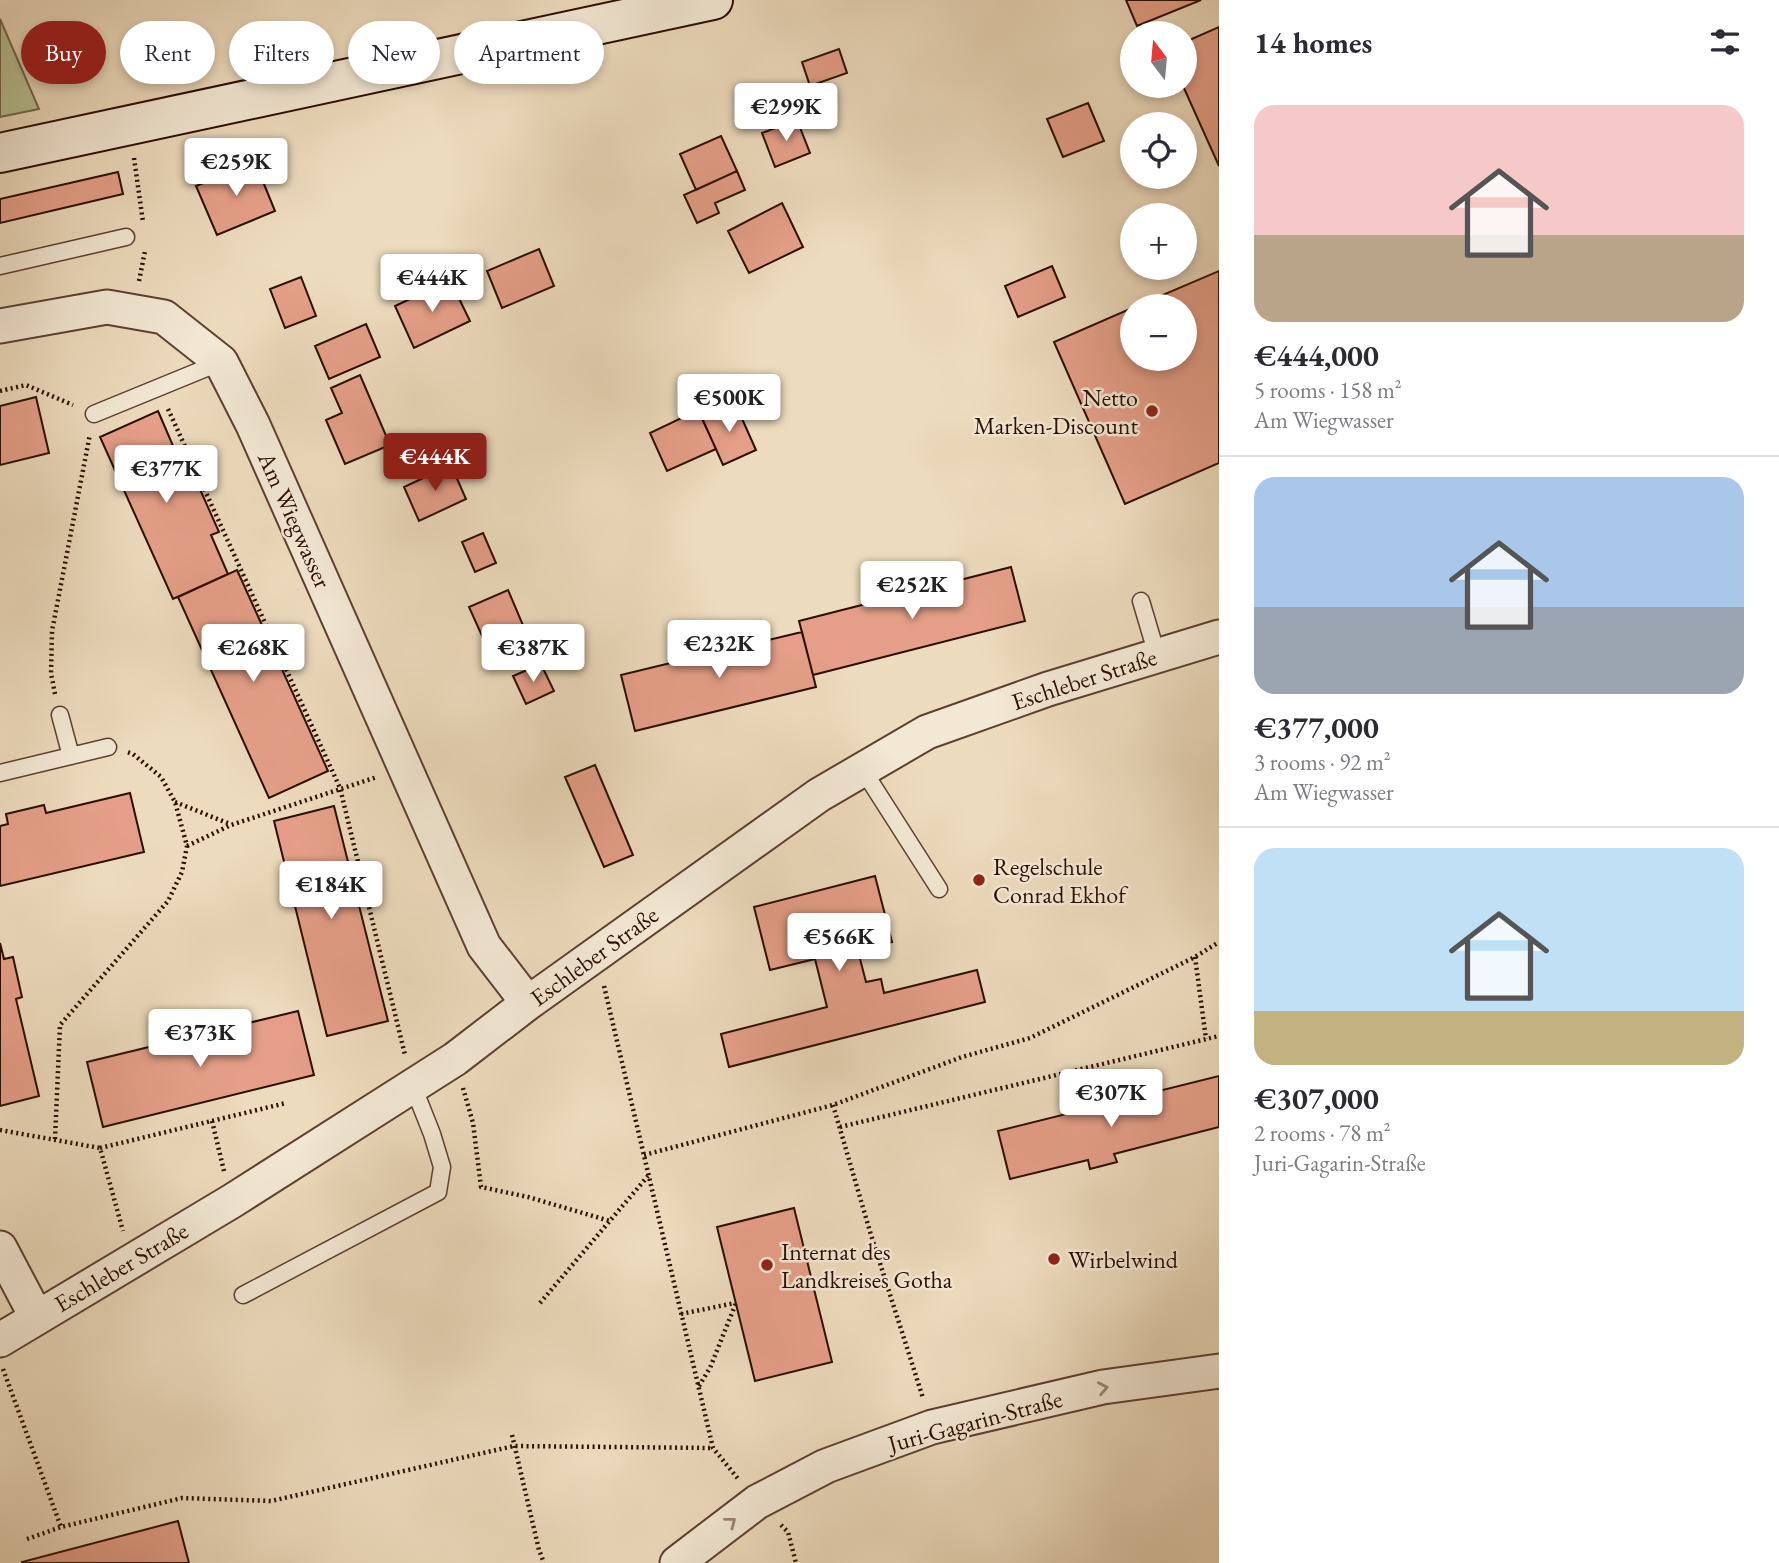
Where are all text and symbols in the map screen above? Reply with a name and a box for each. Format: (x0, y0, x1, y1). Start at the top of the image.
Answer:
chip: Buy (21, 21, 106, 84)
chip: Rent (120, 21, 215, 84)
chip: Filters (229, 21, 334, 84)
chip: New (348, 21, 440, 84)
chip: Apartment (454, 21, 604, 84)
north arrow (1120, 21, 1197, 98)
map controls (1120, 21, 1197, 371)
text: 14 homes (1254, 23, 1372, 62)
icon: filters (1706, 23, 1744, 61)
pin: €299K (737, 83, 835, 143)
text: €299K (750, 91, 822, 121)
button: locate (1120, 112, 1197, 189)
pin: €259K (187, 138, 285, 198)
text: €259K (200, 146, 272, 176)
icon: home (1436, 150, 1562, 276)
button: + (1120, 203, 1197, 280)
pin: €444K (383, 254, 481, 314)
text: €444K (396, 262, 468, 292)
button: − (1120, 294, 1197, 371)
text: €444,000 (1254, 336, 1379, 375)
pin: €500K (680, 374, 778, 434)
text: 5 rooms · 158 m² (1254, 375, 1402, 405)
text: €500K (693, 382, 765, 412)
place label: Netto Marken-Discount (974, 382, 1138, 441)
marker: Netto Marken-Discount (1144, 403, 1160, 419)
text: Am Wiegwasser (1254, 405, 1394, 435)
pin: €444K (386, 434, 484, 493)
text: €444K (399, 441, 471, 471)
pin: €377K (117, 446, 215, 505)
street label: Am Wiegwasser (251, 446, 339, 593)
text: €377K (130, 453, 202, 483)
icon: home (1436, 522, 1562, 648)
pin: €252K (863, 562, 961, 621)
text: €252K (876, 569, 948, 599)
pin: €232K (670, 620, 768, 680)
pin: €268K (204, 624, 302, 684)
pin: €387K (484, 624, 582, 684)
text: €232K (683, 628, 755, 658)
text: €268K (217, 632, 289, 662)
text: €387K (497, 632, 569, 662)
street label: Eschleber Straße (1007, 641, 1161, 717)
text: €377,000 (1254, 708, 1379, 747)
text: 3 rooms · 92 m² (1254, 747, 1391, 777)
text: Am Wiegwasser (1254, 777, 1394, 807)
place label: Regelschule Conrad Ekhof (993, 851, 1129, 910)
pin: €184K (282, 862, 380, 921)
text: €184K (295, 869, 367, 899)
marker: Regelschule Conrad Ekhof (971, 872, 987, 888)
icon: home (1436, 893, 1562, 1019)
street label: Eschleber Straße (524, 899, 664, 1013)
pin: €566K (790, 914, 888, 973)
text: €566K (803, 921, 875, 951)
pin: €373K (151, 1010, 249, 1069)
text: €373K (164, 1017, 236, 1047)
pin: €307K (1062, 1070, 1160, 1129)
text: €307K (1075, 1077, 1147, 1107)
text: €307,000 (1254, 1079, 1379, 1118)
text: 2 rooms · 78 m² (1254, 1118, 1391, 1148)
text: Juri-Gagarin-Straße (1254, 1148, 1426, 1178)
street label: Eschleber Straße (48, 1215, 194, 1319)
place label: Internat des Landkreises Gotha (781, 1236, 953, 1295)
place label: Wirbelwind (1068, 1244, 1179, 1275)
marker: Wirbelwind (1046, 1251, 1062, 1267)
marker: Internat des Landkreises Gotha (759, 1257, 775, 1273)
one-way arrow (1097, 1381, 1109, 1396)
street label: Juri-Gagarin-Straße (882, 1383, 1066, 1460)
one-way arrow (724, 1517, 736, 1530)

